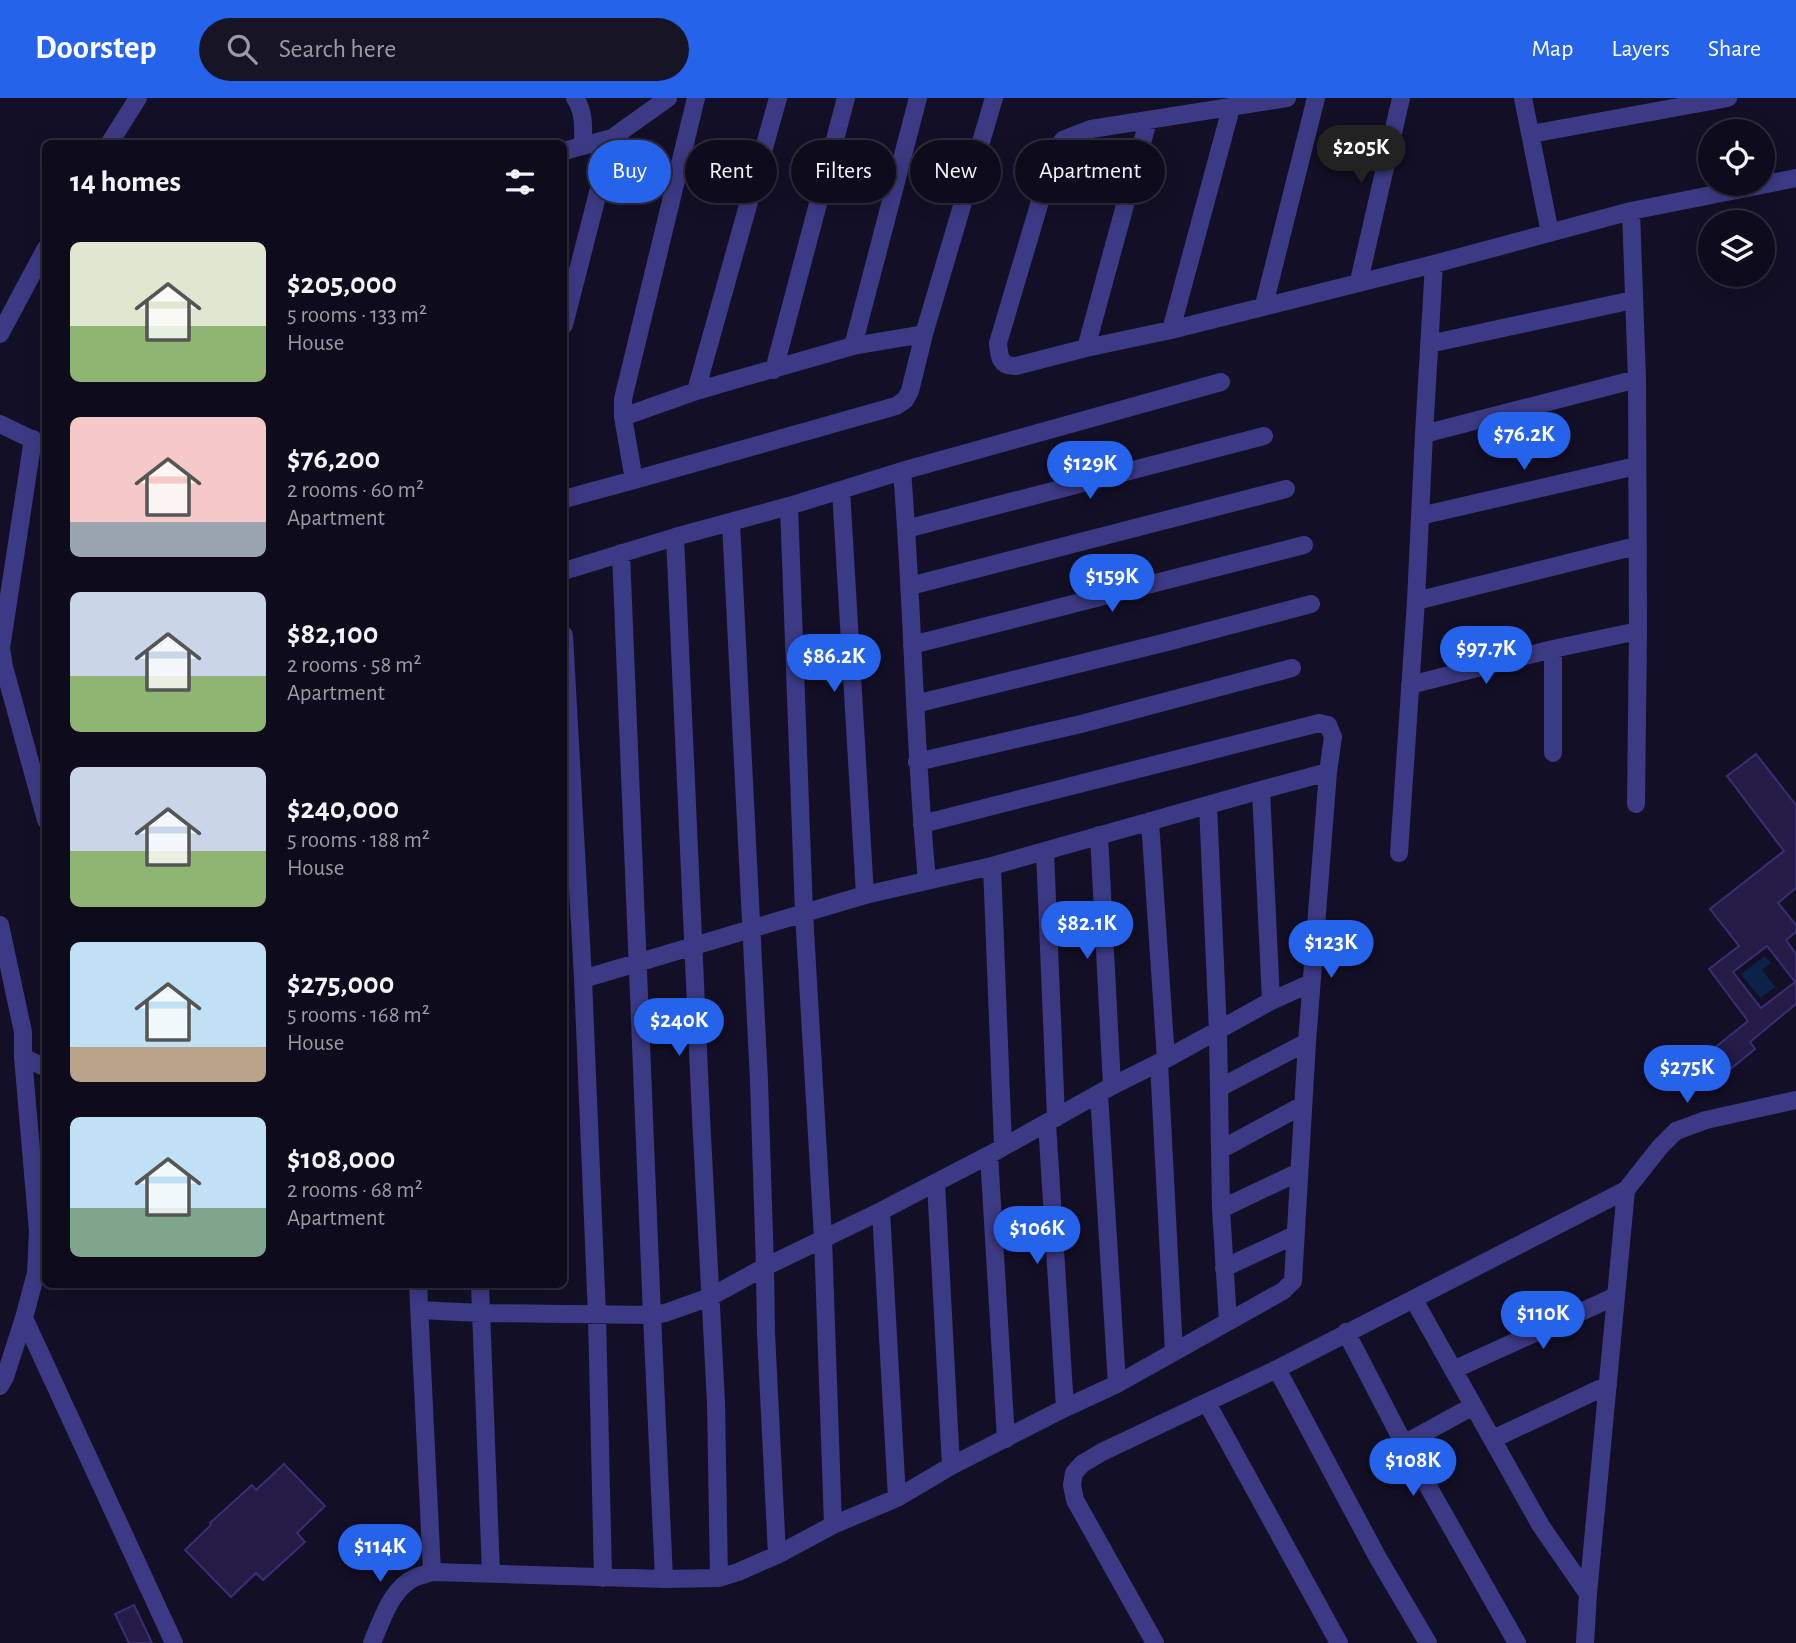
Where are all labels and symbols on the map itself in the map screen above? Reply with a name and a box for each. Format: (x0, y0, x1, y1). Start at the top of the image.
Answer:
pin: $205K (1312, 126, 1410, 185)
pin: $76.2K (1467, 412, 1581, 472)
pin: $129K (1041, 442, 1139, 501)
pin: $159K (1063, 554, 1161, 614)
pin: $97.7K (1429, 626, 1543, 686)
pin: $86.2K (777, 634, 891, 694)
pin: $82.1K (1030, 902, 1144, 961)
pin: $123K (1282, 920, 1380, 980)
pin: $240K (630, 998, 728, 1058)
pin: $275K (1638, 1046, 1736, 1105)
pin: $106K (988, 1206, 1086, 1266)
pin: $110K (1494, 1292, 1592, 1351)
pin: $108K (1364, 1438, 1462, 1498)
pin: $114K (331, 1524, 429, 1584)

